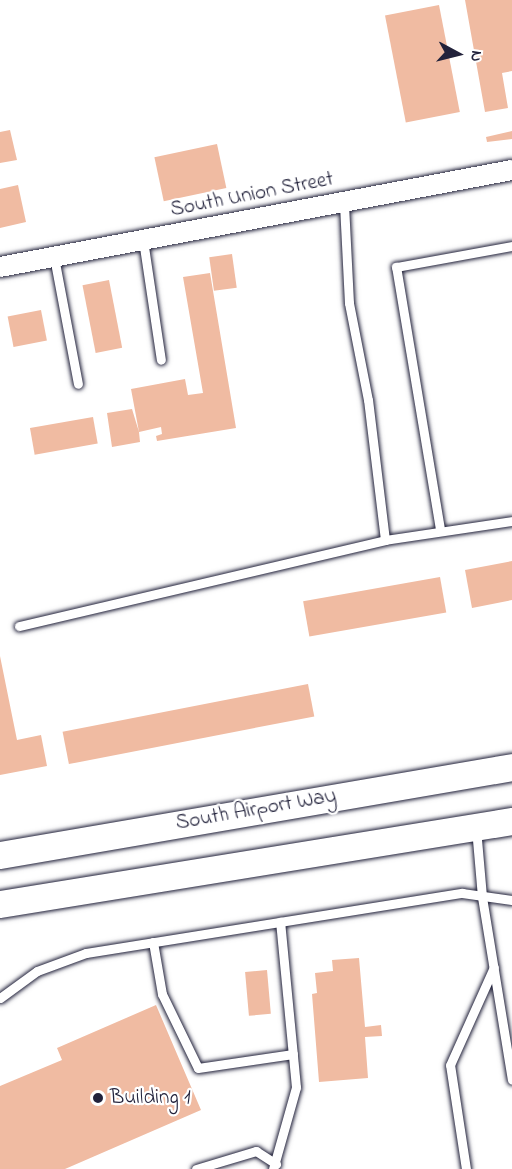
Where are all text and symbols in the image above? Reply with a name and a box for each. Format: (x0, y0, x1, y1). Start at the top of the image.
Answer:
north arrow (428, 24, 488, 84)
text: N (463, 49, 488, 63)
street label: South Union Street (168, 167, 336, 223)
street label: South Airport Way (174, 783, 338, 837)
place label: Building 1 (110, 1085, 191, 1111)
marker: Building 1 (91, 1091, 105, 1105)

